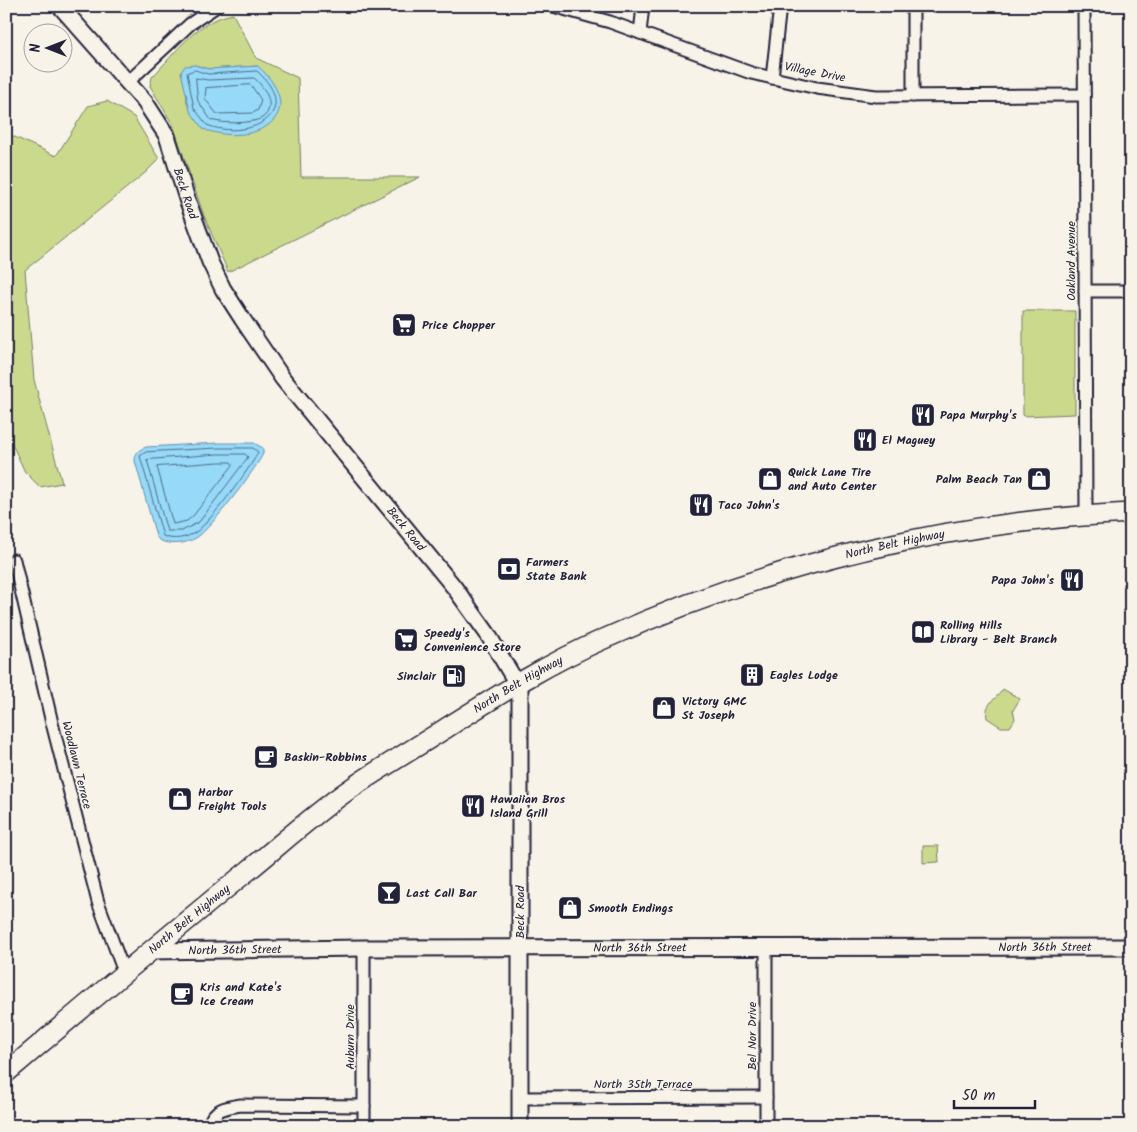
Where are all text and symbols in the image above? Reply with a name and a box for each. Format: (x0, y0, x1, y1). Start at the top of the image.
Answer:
north arrow (22, 22, 72, 72)
text: N (25, 43, 47, 52)
street label: Village Drive (783, 57, 848, 88)
street label: Beck Road (168, 165, 203, 223)
street label: Oakland Avenue (1062, 221, 1081, 301)
supermarket icon: Price Chopper (391, 312, 417, 338)
place label: Price Chopper (422, 316, 496, 335)
restaurant icon: Papa Murphy's (910, 402, 936, 428)
place label: Papa Murphy's (940, 406, 1017, 425)
restaurant icon: El Maguey (852, 427, 878, 453)
place label: El Maguey (882, 431, 936, 450)
place label: Quick Lane Tire and Auto Center (788, 463, 877, 496)
shop icon: Quick Lane Tire and Auto Center (757, 466, 783, 492)
shop icon: Palm Beach Tan (1026, 466, 1052, 492)
place label: Palm Beach Tan (936, 470, 1022, 489)
restaurant icon: Taco John's (688, 492, 714, 518)
place label: Taco John's (718, 496, 780, 515)
street label: Beck Road (382, 503, 431, 556)
street label: North Belt Highway (843, 525, 947, 565)
place label: Farmers State Bank (526, 553, 587, 586)
bank icon: Farmers State Bank (496, 556, 522, 582)
restaurant icon: Papa John's (1059, 567, 1085, 593)
place label: Papa John's (991, 571, 1054, 590)
place label: Rolling Hills Library - Belt Branch (940, 616, 1057, 649)
library icon: Rolling Hills Library - Belt Branch (910, 619, 936, 645)
place label: Speedy's Convenience Store (424, 624, 521, 657)
supermarket icon: Speedy's Convenience Store (393, 627, 419, 653)
street label: North Belt Highway (469, 651, 567, 719)
building icon: Eagles Lodge (739, 662, 765, 688)
fuel station icon: Sinclair (441, 663, 467, 689)
place label: Eagles Lodge (770, 666, 838, 685)
place label: Sinclair (397, 667, 437, 686)
place label: Victory GMC St Joseph (682, 692, 747, 725)
shop icon: Victory GMC St Joseph (651, 695, 677, 721)
street label: Woodlawn Terrace (56, 719, 97, 812)
cafe icon: Baskin-Robbins (253, 744, 279, 770)
place label: Baskin-Robbins (284, 748, 367, 767)
place label: Harbor Freight Tools (198, 783, 267, 816)
shop icon: Harbor Freight Tools (167, 786, 193, 812)
place label: Hawaiian Bros Island Grill (490, 790, 566, 823)
restaurant icon: Hawaiian Bros Island Grill (460, 793, 486, 819)
street label: North Belt Highway (144, 880, 235, 959)
bar icon: Last Call Bar (376, 880, 402, 906)
place label: Last Call Bar (406, 884, 477, 903)
street label: Beck Road (511, 885, 530, 938)
shop icon: Smooth Endings (557, 895, 583, 921)
place label: Smooth Endings (588, 899, 673, 918)
street label: North 36th Street (998, 938, 1092, 957)
street label: North 36th Street (593, 939, 687, 958)
street label: North 36th Street (188, 940, 282, 960)
place label: Kris and Kate's Ice Cream (200, 978, 282, 1011)
cafe icon: Kris and Kate's Ice Cream (169, 981, 195, 1007)
street label: Bel Nor Drive (743, 1001, 762, 1070)
street label: Auburn Drive (341, 1004, 360, 1070)
street label: North 35th Terrace (594, 1075, 693, 1094)
scale bar (954, 1077, 1036, 1109)
text: 50 m (962, 1084, 996, 1108)

